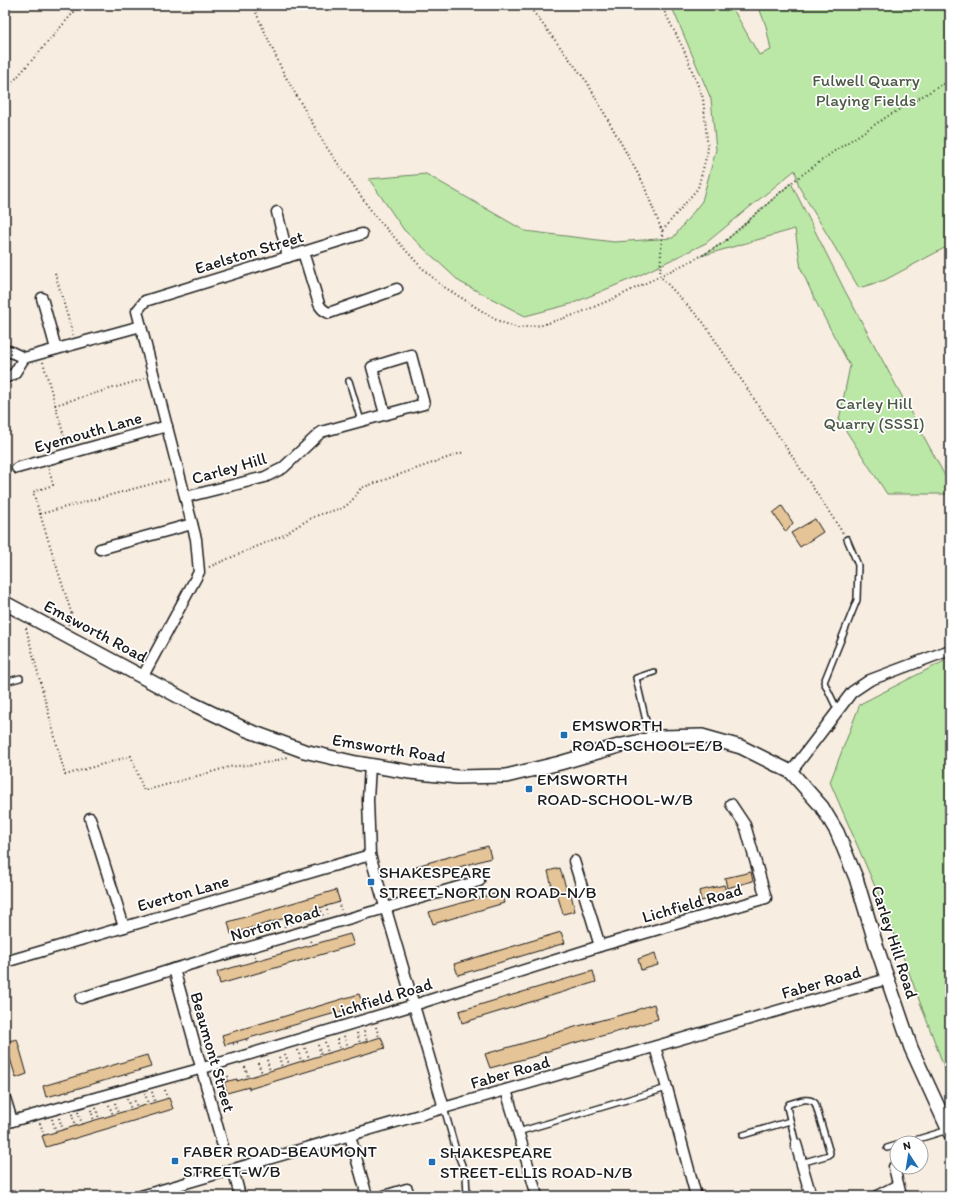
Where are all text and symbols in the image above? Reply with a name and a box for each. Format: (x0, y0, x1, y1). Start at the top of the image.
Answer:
park label: Fulwell Quarry Playing Fields (812, 70, 920, 110)
street label: Eaelston Street (192, 226, 306, 278)
park label: Carley Hill Quarry (SSSI) (823, 393, 925, 433)
street label: Eyemouth Lane (32, 407, 144, 457)
street label: Carley Hill (189, 448, 269, 488)
street label: Emsworth Road (41, 595, 152, 667)
place label: EMSWORTH ROAD-SCHOOL-E/B (572, 715, 723, 755)
street label: Emsworth Road (331, 729, 448, 767)
marker: EMSWORTH ROAD-SCHOOL-E/B (559, 730, 569, 740)
place label: EMSWORTH ROAD-SCHOOL-W/B (537, 769, 693, 809)
marker: EMSWORTH ROAD-SCHOOL-W/B (524, 784, 534, 794)
place label: SHAKESPEARE STREET-NORTON ROAD-N/B (379, 862, 596, 902)
street label: Everton Lane (135, 870, 231, 916)
marker: SHAKESPEARE STREET-NORTON ROAD-N/B (366, 877, 376, 887)
street label: Lichfield Road (640, 879, 744, 927)
street label: Carley Hill Road (867, 883, 923, 1002)
street label: Norton Road (228, 900, 323, 945)
street label: Faber Road (779, 961, 864, 1003)
street label: Lichfield Road (330, 973, 434, 1023)
street label: Beaumont Street (186, 990, 240, 1114)
street label: Faber Road (468, 1051, 553, 1093)
north arrow (889, 1135, 929, 1175)
text: N (902, 1139, 912, 1153)
place label: FABER ROAD-BEAUMONT STREET-W/B (183, 1141, 378, 1181)
place label: SHAKESPEARE STREET-ELLIS ROAD-N/B (440, 1142, 633, 1182)
marker: FABER ROAD-BEAUMONT STREET-W/B (170, 1156, 180, 1166)
marker: SHAKESPEARE STREET-ELLIS ROAD-N/B (427, 1157, 437, 1167)

